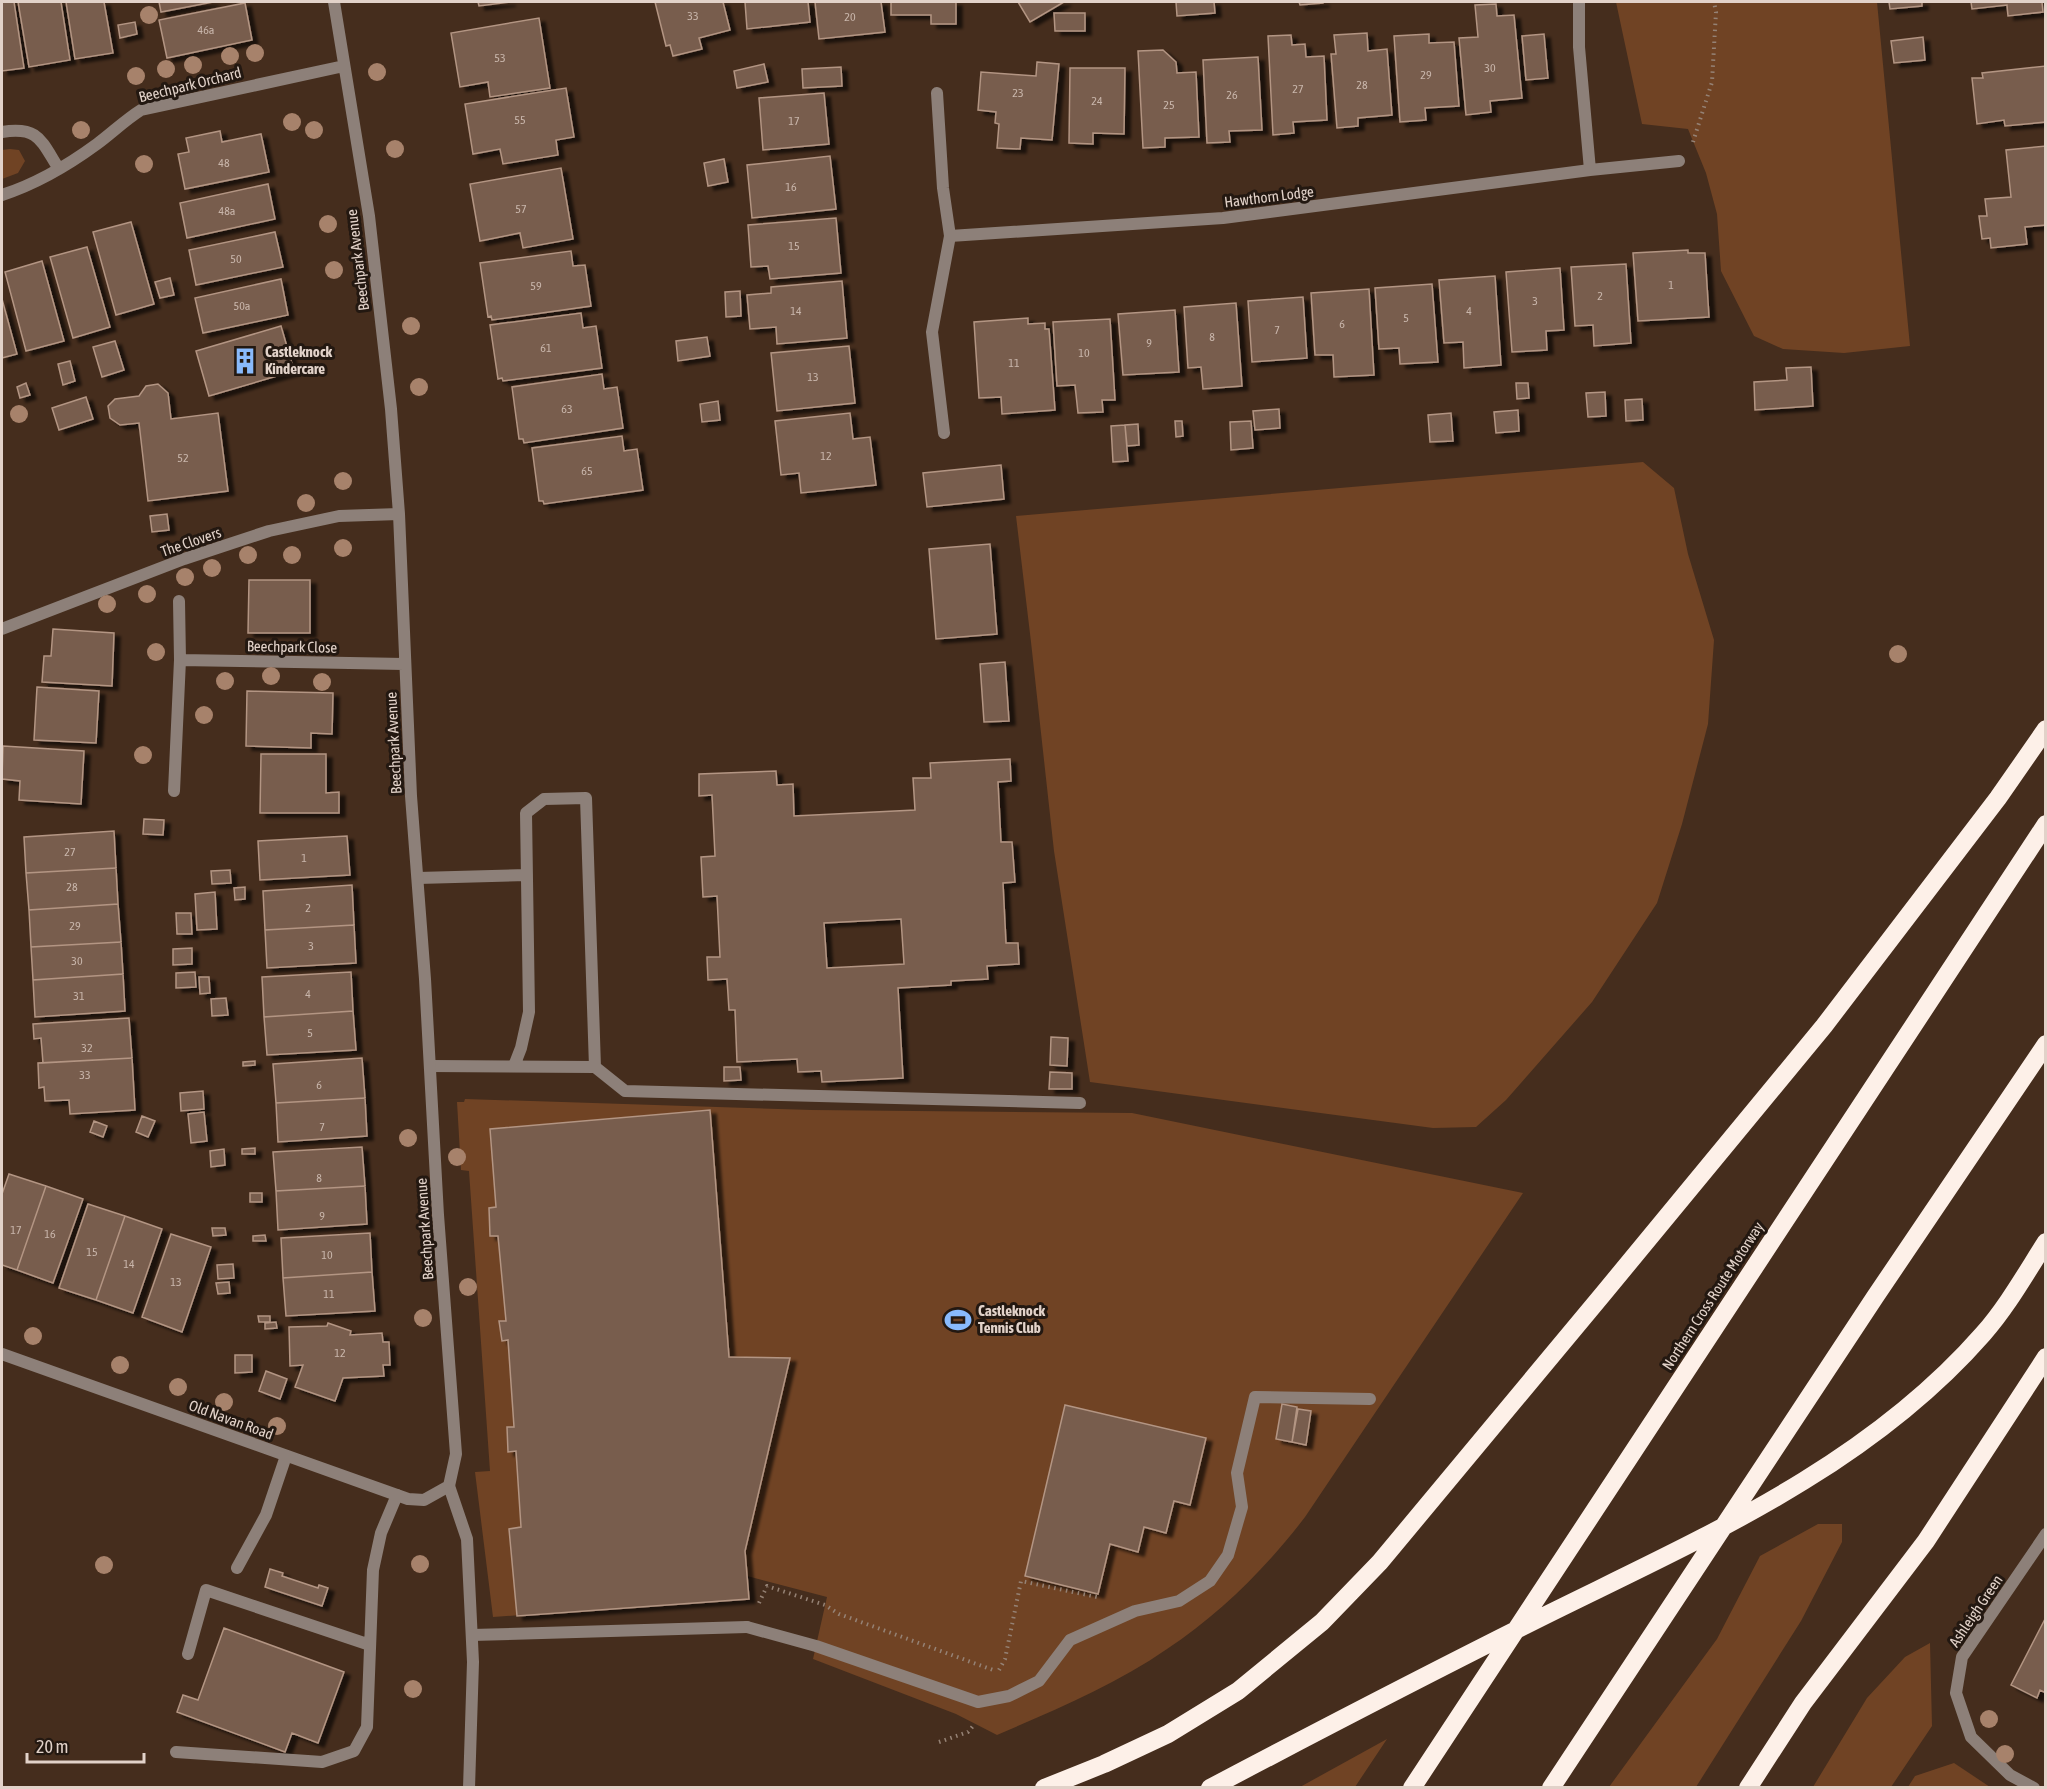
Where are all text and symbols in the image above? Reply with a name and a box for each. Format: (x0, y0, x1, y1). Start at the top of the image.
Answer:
house number: 33 (687, 9, 699, 23)
house number: 20 (844, 10, 856, 24)
house number: 46a (198, 23, 214, 37)
house number: 53 (494, 51, 506, 65)
house number: 30 (1484, 61, 1496, 75)
street label: Beechpark Orchard (137, 64, 243, 105)
house number: 29 (1420, 68, 1432, 82)
house number: 28 (1356, 78, 1368, 92)
house number: 27 (1292, 82, 1304, 96)
house number: 23 (1012, 86, 1024, 100)
house number: 26 (1226, 88, 1238, 102)
house number: 24 (1091, 94, 1103, 108)
house number: 25 (1163, 98, 1175, 112)
house number: 55 (514, 113, 526, 127)
house number: 17 (788, 114, 800, 128)
house number: 48 (218, 156, 230, 170)
house number: 16 (785, 180, 797, 194)
street label: Hawthorn Lodge (1223, 183, 1315, 210)
house number: 57 (515, 202, 527, 216)
house number: 48a (219, 204, 235, 218)
street label: Beechpark Avenue (343, 208, 372, 312)
house number: 15 (788, 239, 800, 253)
house number: 50 (230, 252, 242, 266)
house number: 1 (1668, 278, 1674, 292)
house number: 59 (530, 279, 542, 293)
house number: 2 (1597, 289, 1603, 303)
house number: 3 (1532, 294, 1538, 308)
house number: 50a (234, 299, 250, 313)
house number: 14 (790, 304, 802, 318)
house number: 4 (1466, 304, 1472, 318)
house number: 5 (1403, 311, 1409, 325)
house number: 6 (1339, 317, 1345, 331)
house number: 7 (1274, 323, 1280, 337)
house number: 8 (1209, 330, 1215, 344)
house number: 9 (1146, 336, 1152, 350)
house number: 61 (540, 341, 552, 355)
place label: Castleknock Kindercare (265, 343, 332, 377)
building icon: Castleknock Kindercare (230, 346, 260, 376)
house number: 10 (1078, 346, 1090, 360)
house number: 11 (1008, 356, 1020, 370)
house number: 13 (807, 370, 819, 384)
house number: 63 (561, 402, 573, 416)
house number: 12 (820, 449, 832, 463)
house number: 52 (177, 451, 189, 465)
house number: 65 (581, 464, 593, 478)
street label: The Clovers (159, 523, 223, 560)
street label: Beechpark Close (247, 637, 337, 656)
street label: Beechpark Avenue (382, 691, 405, 794)
house number: 27 (64, 845, 76, 859)
house number: 1 (301, 851, 307, 865)
house number: 28 (66, 880, 78, 894)
house number: 2 (305, 901, 311, 915)
house number: 29 (69, 919, 81, 933)
house number: 3 (308, 939, 314, 953)
house number: 30 (71, 954, 83, 968)
house number: 4 (305, 987, 311, 1001)
house number: 31 (73, 989, 85, 1003)
house number: 5 (307, 1026, 313, 1040)
house number: 32 (81, 1041, 93, 1055)
house number: 33 (79, 1068, 91, 1082)
house number: 6 (316, 1078, 322, 1092)
house number: 7 (319, 1120, 325, 1134)
house number: 8 (316, 1171, 322, 1185)
street label: Beechpark Avenue (412, 1177, 437, 1281)
house number: 9 (319, 1209, 325, 1223)
street label: Northern Cross Route Motorway (1658, 1219, 1767, 1373)
house number: 17 (10, 1223, 22, 1237)
house number: 16 (44, 1227, 56, 1241)
house number: 15 (86, 1245, 98, 1259)
house number: 10 (321, 1248, 333, 1262)
house number: 14 (123, 1257, 135, 1271)
house number: 13 (170, 1275, 182, 1289)
house number: 11 (323, 1287, 335, 1301)
place label: Castleknock Tennis Club (978, 1302, 1045, 1336)
sports icon: Castleknock Tennis Club (943, 1305, 973, 1335)
house number: 12 (334, 1346, 346, 1360)
street label: Old Navan Road (187, 1396, 276, 1443)
street label: Ashleigh Green (1945, 1572, 2006, 1650)
scale bar (27, 1726, 144, 1764)
text: 20 m (36, 1736, 68, 1757)

